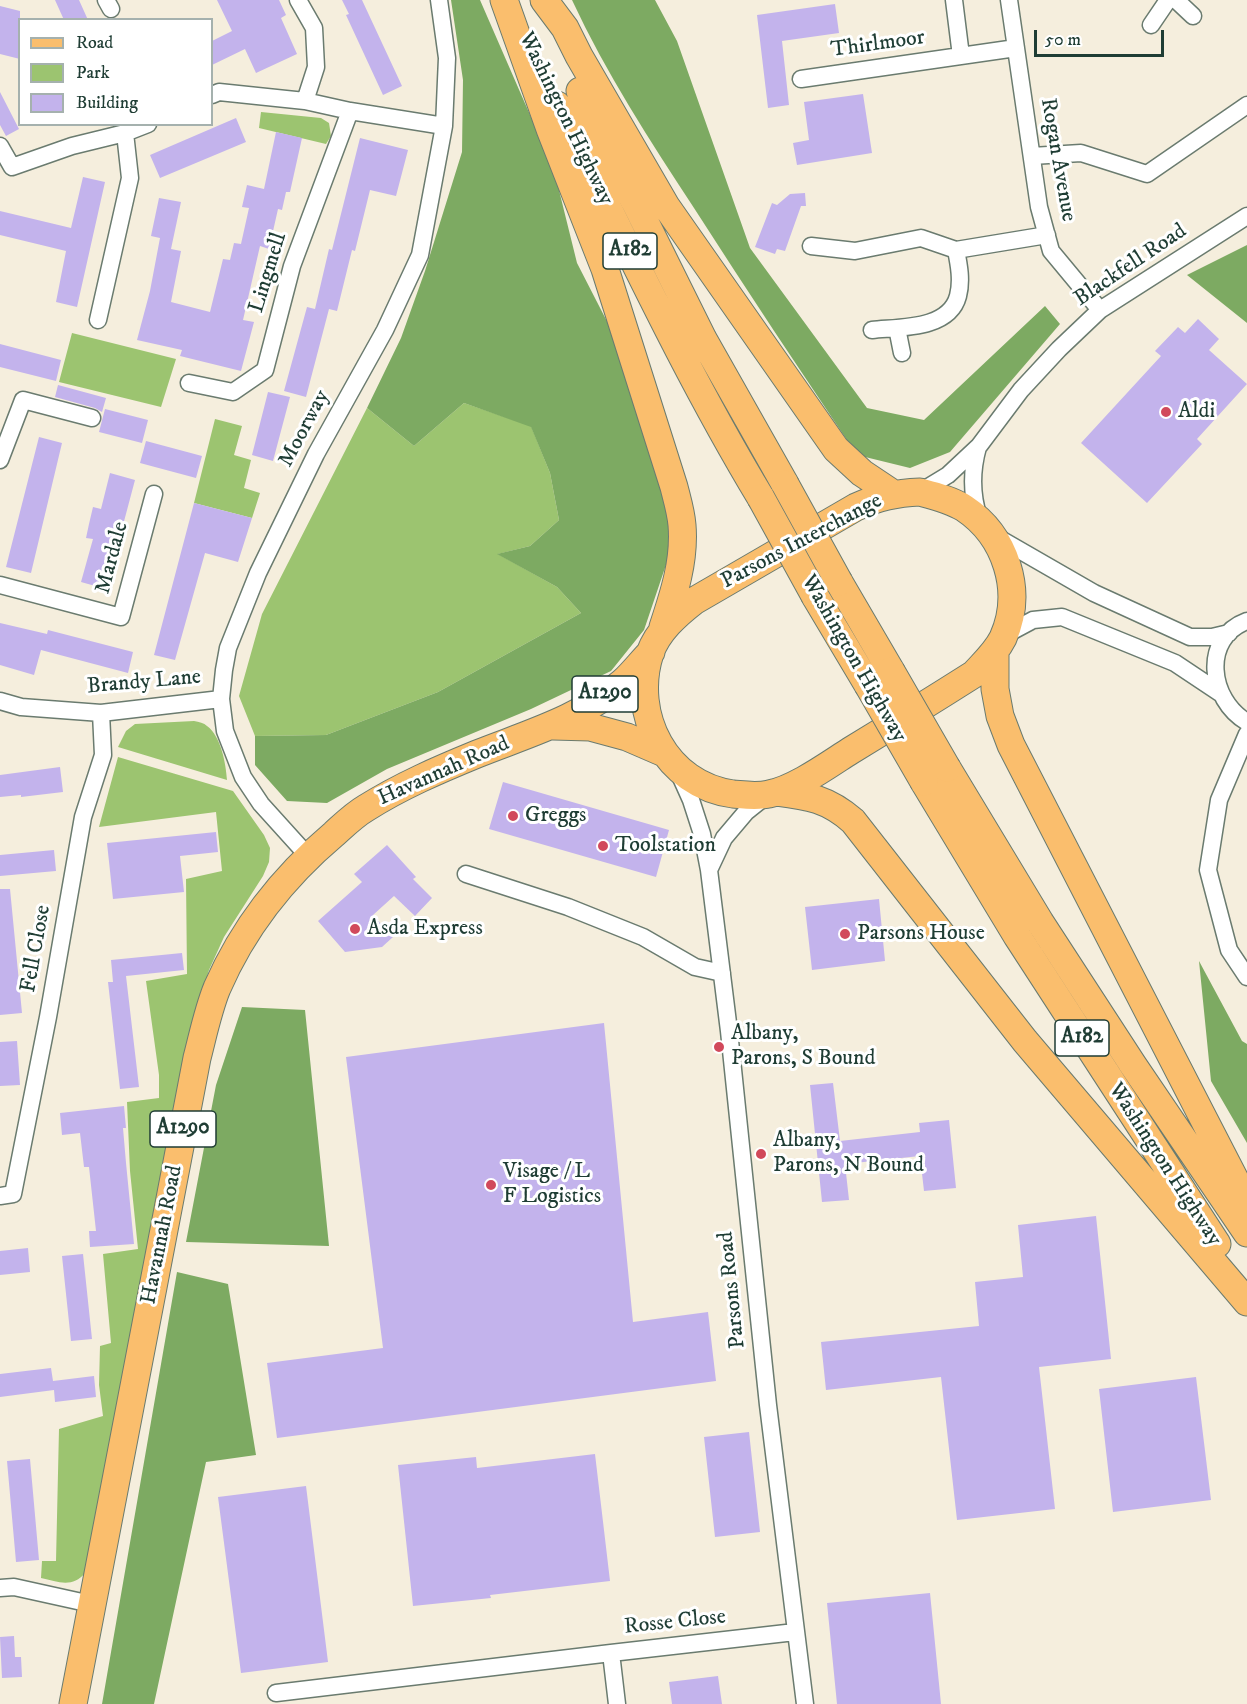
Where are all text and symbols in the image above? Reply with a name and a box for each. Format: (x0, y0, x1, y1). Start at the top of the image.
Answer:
legend (18, 18, 213, 126)
scale bar (1037, 18, 1168, 56)
street label: Thirlmoor (829, 25, 927, 65)
street label: Washington Highway (512, 28, 618, 210)
text: 50 m (1045, 29, 1081, 51)
text: Road (76, 32, 113, 54)
text: Park (76, 62, 110, 84)
text: Building (76, 92, 138, 114)
street label: Rogan Avenue (1033, 96, 1081, 224)
street label: Blackfell Road (1070, 219, 1192, 313)
street label: Lingmell (244, 230, 294, 316)
road number: A182 (603, 233, 657, 269)
street label: Moorway (274, 386, 336, 472)
place label: Aldi (1178, 399, 1215, 425)
marker: Aldi (1159, 405, 1173, 419)
street label: Parsons Interchange (717, 488, 887, 596)
street label: Mardale (91, 519, 135, 597)
street label: Washington Highway (794, 571, 912, 747)
street label: Brandy Lane (86, 665, 202, 701)
road number: A1290 (572, 676, 638, 712)
street label: Havannah Road (374, 731, 514, 813)
place label: Greggs (525, 803, 586, 829)
marker: Greggs (506, 809, 520, 823)
place label: Toolstation (615, 833, 716, 859)
marker: Toolstation (596, 839, 610, 853)
street label: Fell Close (16, 903, 58, 995)
place label: Asda Express (367, 916, 483, 942)
place label: Parsons House (857, 921, 985, 947)
marker: Asda Express (348, 922, 362, 936)
marker: Parsons House (838, 927, 852, 941)
road number: A182 (1055, 1020, 1109, 1056)
place label: Albany, Parons, S Bound (731, 1021, 875, 1072)
marker: Albany, Parons, S Bound (712, 1040, 726, 1054)
street label: Washington Highway (1101, 1079, 1227, 1251)
road number: A1290 (150, 1111, 216, 1147)
place label: Albany, Parons, N Bound (773, 1128, 924, 1180)
marker: Albany, Parons, N Bound (754, 1147, 768, 1161)
place label: Visage / L F Logistics (503, 1159, 601, 1210)
street label: Havannah Road (137, 1163, 189, 1307)
marker: Visage / L F Logistics (484, 1178, 498, 1192)
street label: Parsons Road (714, 1230, 752, 1350)
street label: Rosse Close (623, 1605, 727, 1641)

